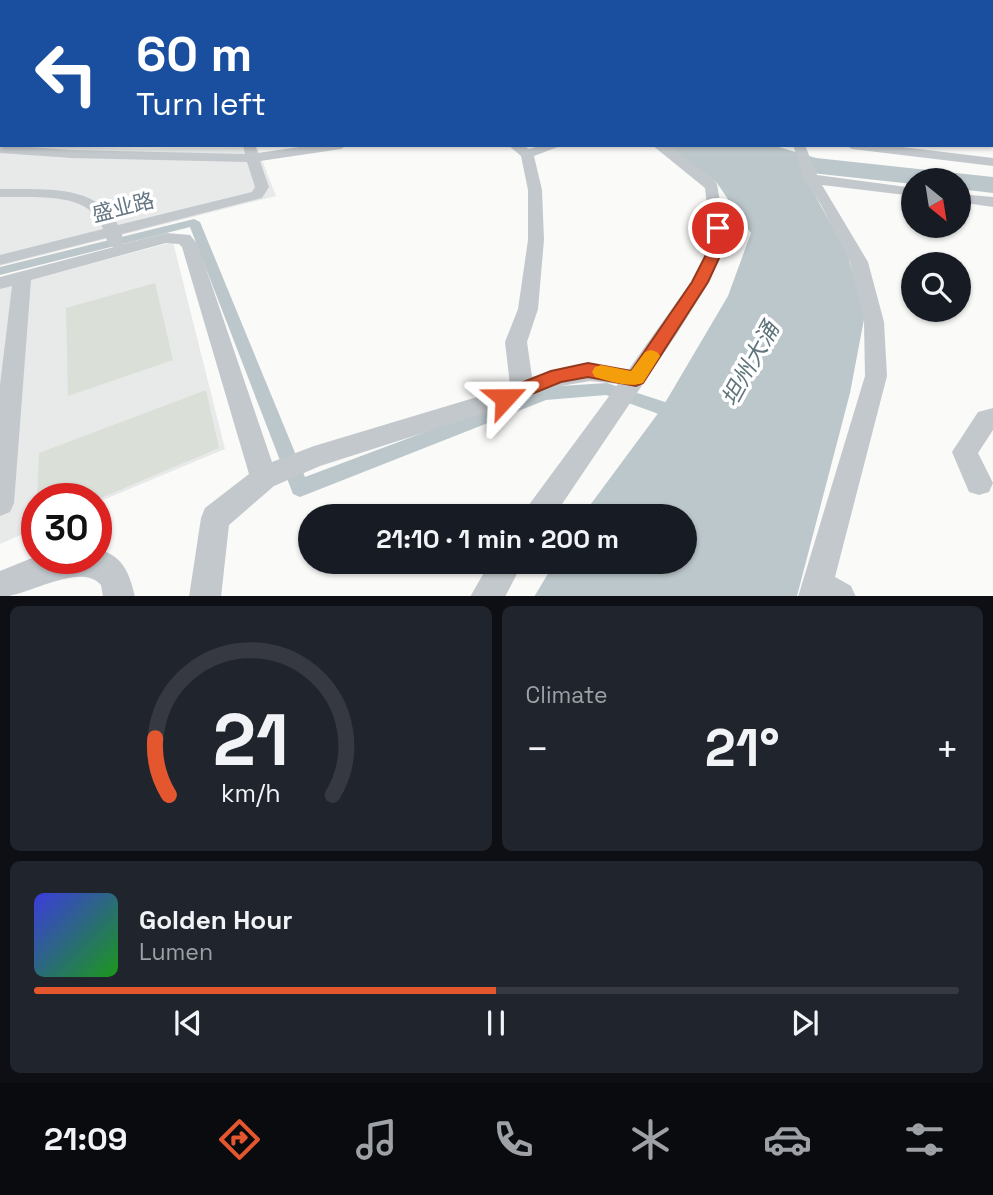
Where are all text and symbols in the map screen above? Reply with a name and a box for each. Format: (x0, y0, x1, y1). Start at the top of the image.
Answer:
text: 60 m (136, 23, 252, 85)
icon: left (21, 28, 112, 119)
text: Turn left (136, 84, 266, 124)
north arrow (901, 168, 971, 238)
map controls (901, 168, 971, 322)
street label: 盛业路 (89, 186, 157, 228)
pin (688, 198, 748, 258)
icon: arrive (699, 209, 737, 247)
button: search (901, 252, 971, 322)
water label: 坦州大涌 (715, 314, 787, 412)
position arrow (468, 361, 542, 435)
speed limit sign: 30 (21, 483, 112, 574)
text: 21:10 · 1 min · 200 m (376, 522, 619, 556)
text: Climate (526, 680, 608, 710)
text: 21 (213, 693, 289, 786)
text: 21° (705, 715, 780, 781)
text: − (526, 725, 549, 773)
text: + (935, 725, 959, 773)
text: km/h (221, 776, 281, 808)
text: Golden Hour (139, 903, 293, 937)
text: Lumen (139, 937, 213, 967)
icon: previous (169, 1004, 207, 1042)
icon: pause (477, 1004, 515, 1042)
icon: next (786, 1004, 824, 1042)
icon: directions (215, 1115, 264, 1164)
icon: music (352, 1115, 401, 1164)
icon: phone (489, 1115, 538, 1164)
icon: climate (626, 1115, 675, 1164)
icon: car (763, 1115, 812, 1164)
icon: filters (900, 1115, 949, 1164)
text: 21:09 (44, 1119, 127, 1159)

